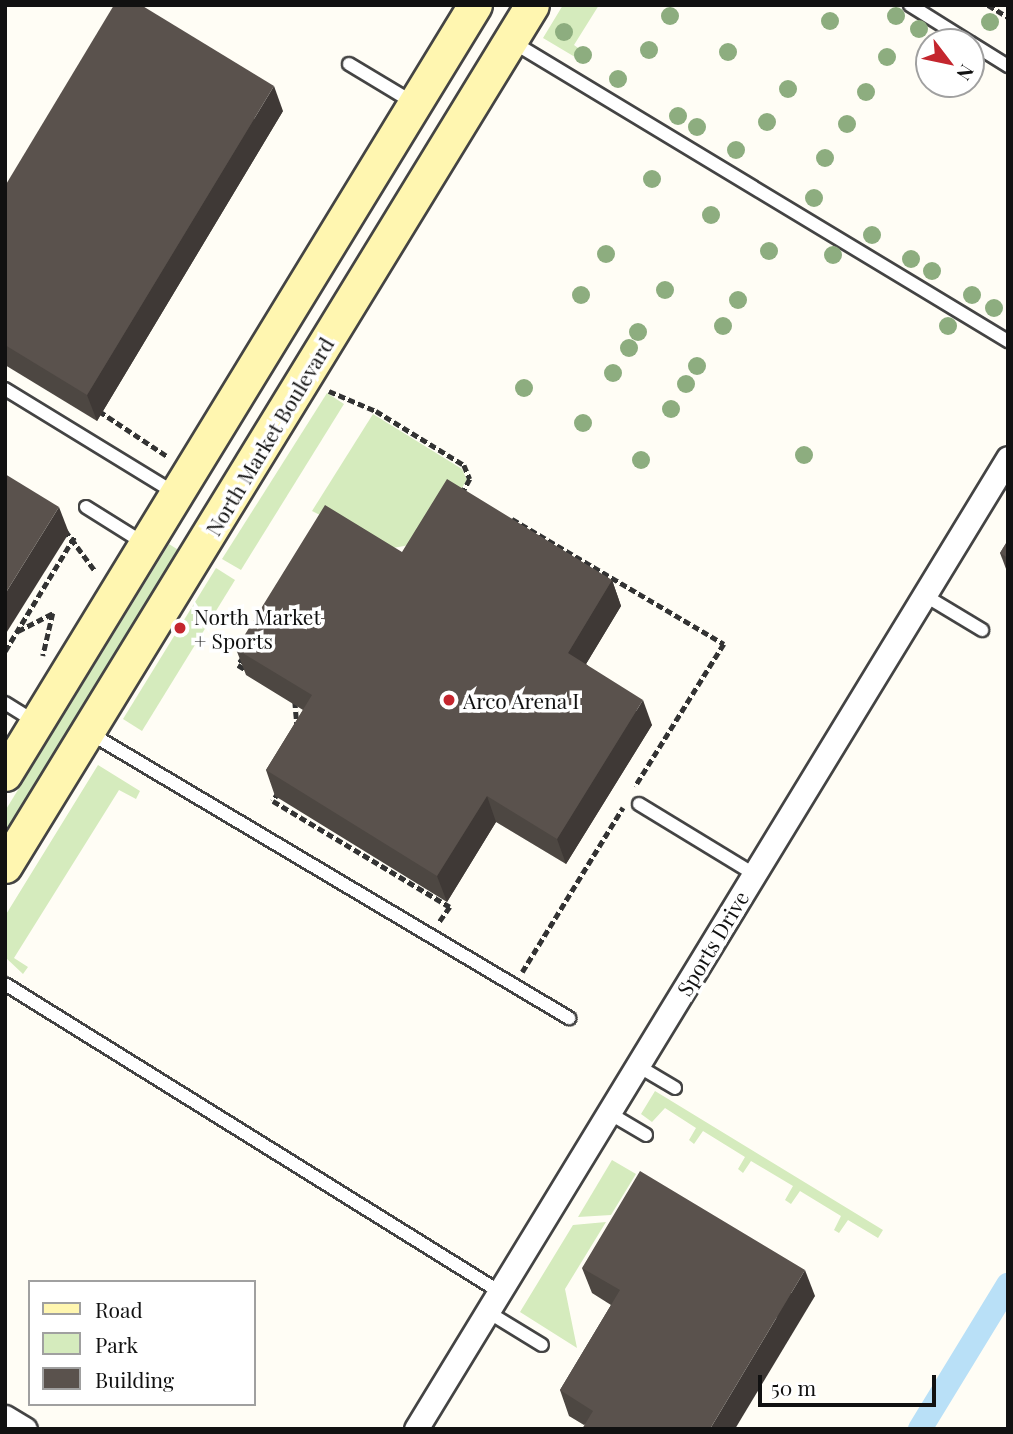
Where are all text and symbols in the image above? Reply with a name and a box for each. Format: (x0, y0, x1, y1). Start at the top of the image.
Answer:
north arrow (915, 28, 985, 98)
text: N (951, 60, 981, 86)
street label: North Market Boulevard (200, 332, 338, 540)
place label: North Market + Sports (194, 603, 321, 653)
marker: North Market + Sports (172, 620, 188, 636)
place label: Arco Arena I (463, 687, 580, 713)
marker: Arco Arena I (441, 692, 457, 708)
street label: Sports Drive (671, 886, 753, 1000)
legend (28, 1280, 256, 1406)
text: Road (95, 1295, 143, 1323)
text: Park (95, 1330, 138, 1358)
scale bar (761, 1360, 940, 1404)
text: Building (95, 1365, 174, 1393)
text: 50 m (771, 1373, 816, 1401)

